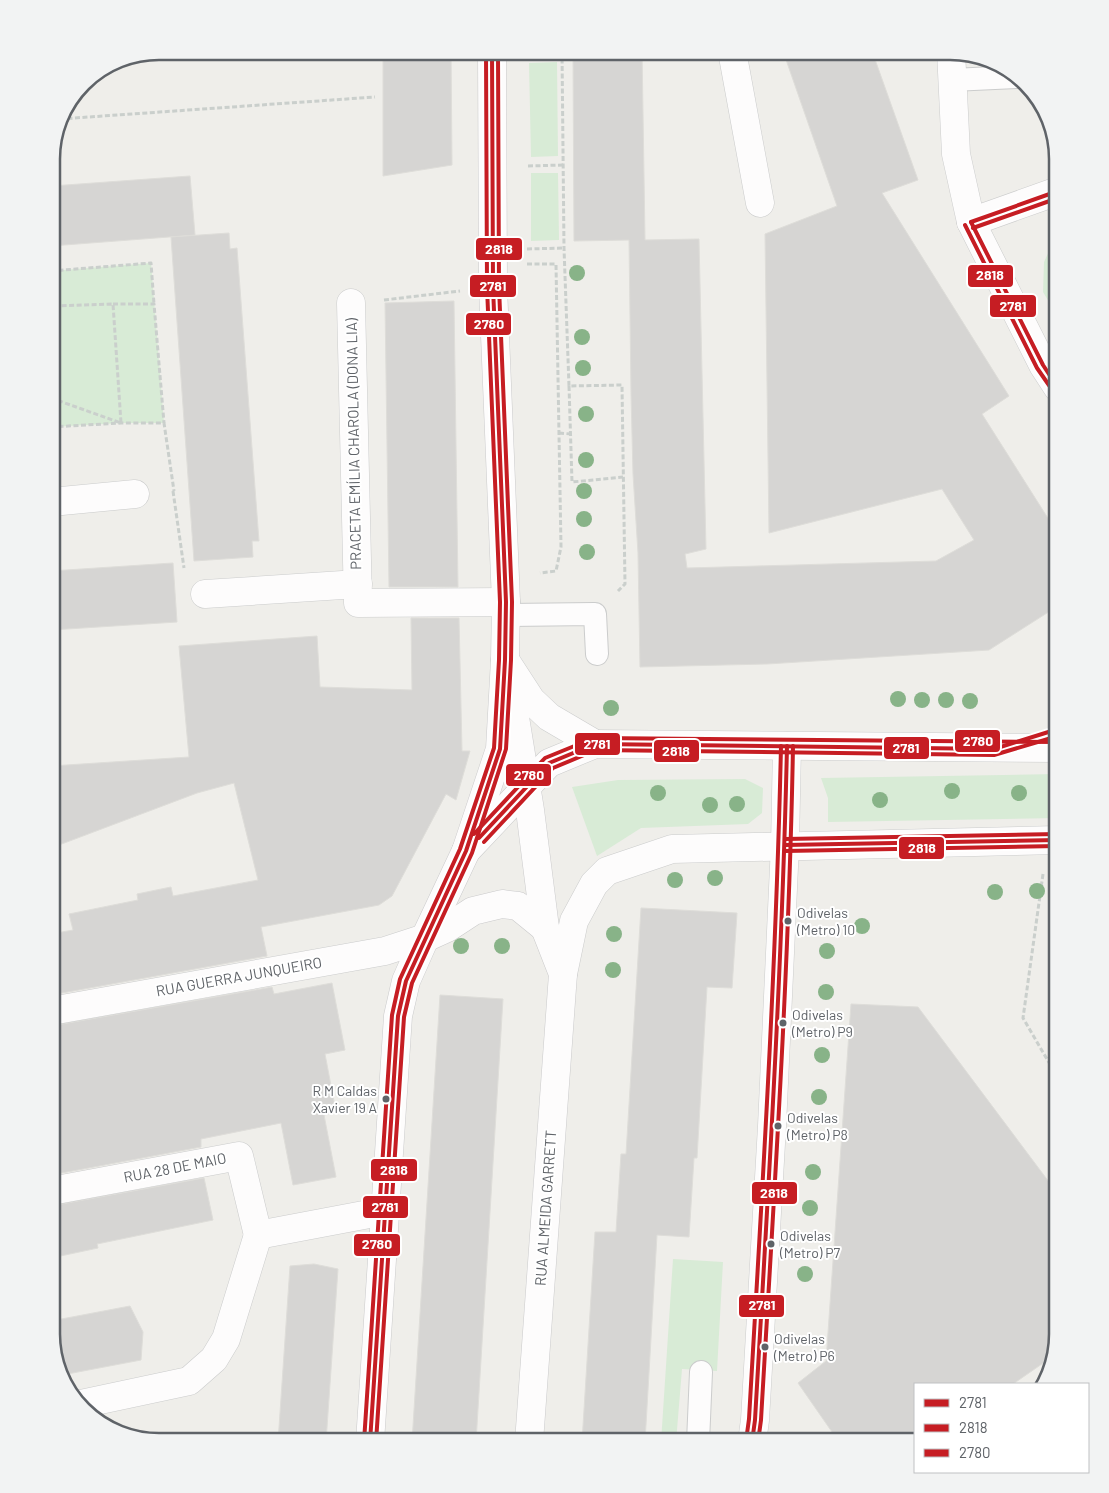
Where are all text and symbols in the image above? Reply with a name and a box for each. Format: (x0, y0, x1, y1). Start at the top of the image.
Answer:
line badge: 2818 (475, 237, 523, 261)
text: 2818 (485, 240, 513, 257)
line badge: 2818 (967, 264, 1014, 288)
text: 2818 (976, 266, 1004, 283)
line badge: 2781 (469, 274, 517, 298)
text: 2781 (479, 277, 507, 294)
line badge: 2781 (989, 294, 1037, 318)
text: 2781 (999, 297, 1027, 314)
line badge: 2780 (465, 312, 512, 336)
text: 2780 (474, 315, 504, 332)
street label: PRACETA EMÍLIA CHAROLA (DONA LIA) (342, 318, 364, 570)
line badge: 2780 (954, 729, 1001, 753)
line badge: 2781 (574, 732, 621, 756)
text: 2780 (963, 732, 993, 749)
text: 2781 (583, 735, 611, 752)
line badge: 2781 (883, 736, 930, 760)
line badge: 2818 (653, 739, 700, 763)
text: 2781 (892, 739, 920, 756)
text: 2818 (662, 742, 690, 759)
line badge: 2780 (505, 763, 552, 787)
text: 2780 (514, 766, 544, 783)
line badge: 2818 (898, 836, 945, 860)
text: 2818 (908, 839, 936, 856)
place label: Odivelas (Metro) 10 (796, 904, 855, 938)
marker: Odivelas (Metro) 10 (783, 916, 793, 926)
street label: RUA GUERRA JUNQUEIRO (154, 953, 323, 999)
place label: Odivelas (Metro) P9 (791, 1006, 853, 1040)
marker: Odivelas (Metro) P9 (778, 1018, 788, 1028)
place label: R M Caldas Xavier 19 A (313, 1082, 377, 1116)
marker: R M Caldas Xavier 19 A (381, 1094, 391, 1104)
place label: Odivelas (Metro) P8 (786, 1109, 848, 1143)
marker: Odivelas (Metro) P8 (773, 1121, 783, 1131)
street label: RUA ALMEIDA GARRETT (531, 1129, 559, 1286)
street label: RUA 28 DE MAIO (122, 1148, 228, 1186)
line badge: 2818 (370, 1158, 418, 1182)
text: 2818 (380, 1161, 408, 1178)
line badge: 2818 (751, 1181, 798, 1205)
text: 2818 (760, 1184, 788, 1201)
line badge: 2781 (362, 1195, 409, 1219)
text: 2781 (371, 1198, 399, 1215)
place label: Odivelas (Metro) P7 (779, 1227, 841, 1261)
line badge: 2780 (353, 1233, 401, 1257)
text: 2780 (362, 1235, 392, 1252)
marker: Odivelas (Metro) P7 (766, 1239, 776, 1249)
line badge: 2781 (738, 1294, 785, 1318)
text: 2781 (748, 1296, 776, 1313)
place label: Odivelas (Metro) P6 (773, 1330, 835, 1364)
marker: Odivelas (Metro) P6 (760, 1342, 770, 1352)
legend (914, 1383, 1089, 1473)
text: 2781 (959, 1393, 987, 1411)
text: 2818 (959, 1418, 988, 1436)
text: 2780 (959, 1443, 990, 1461)

